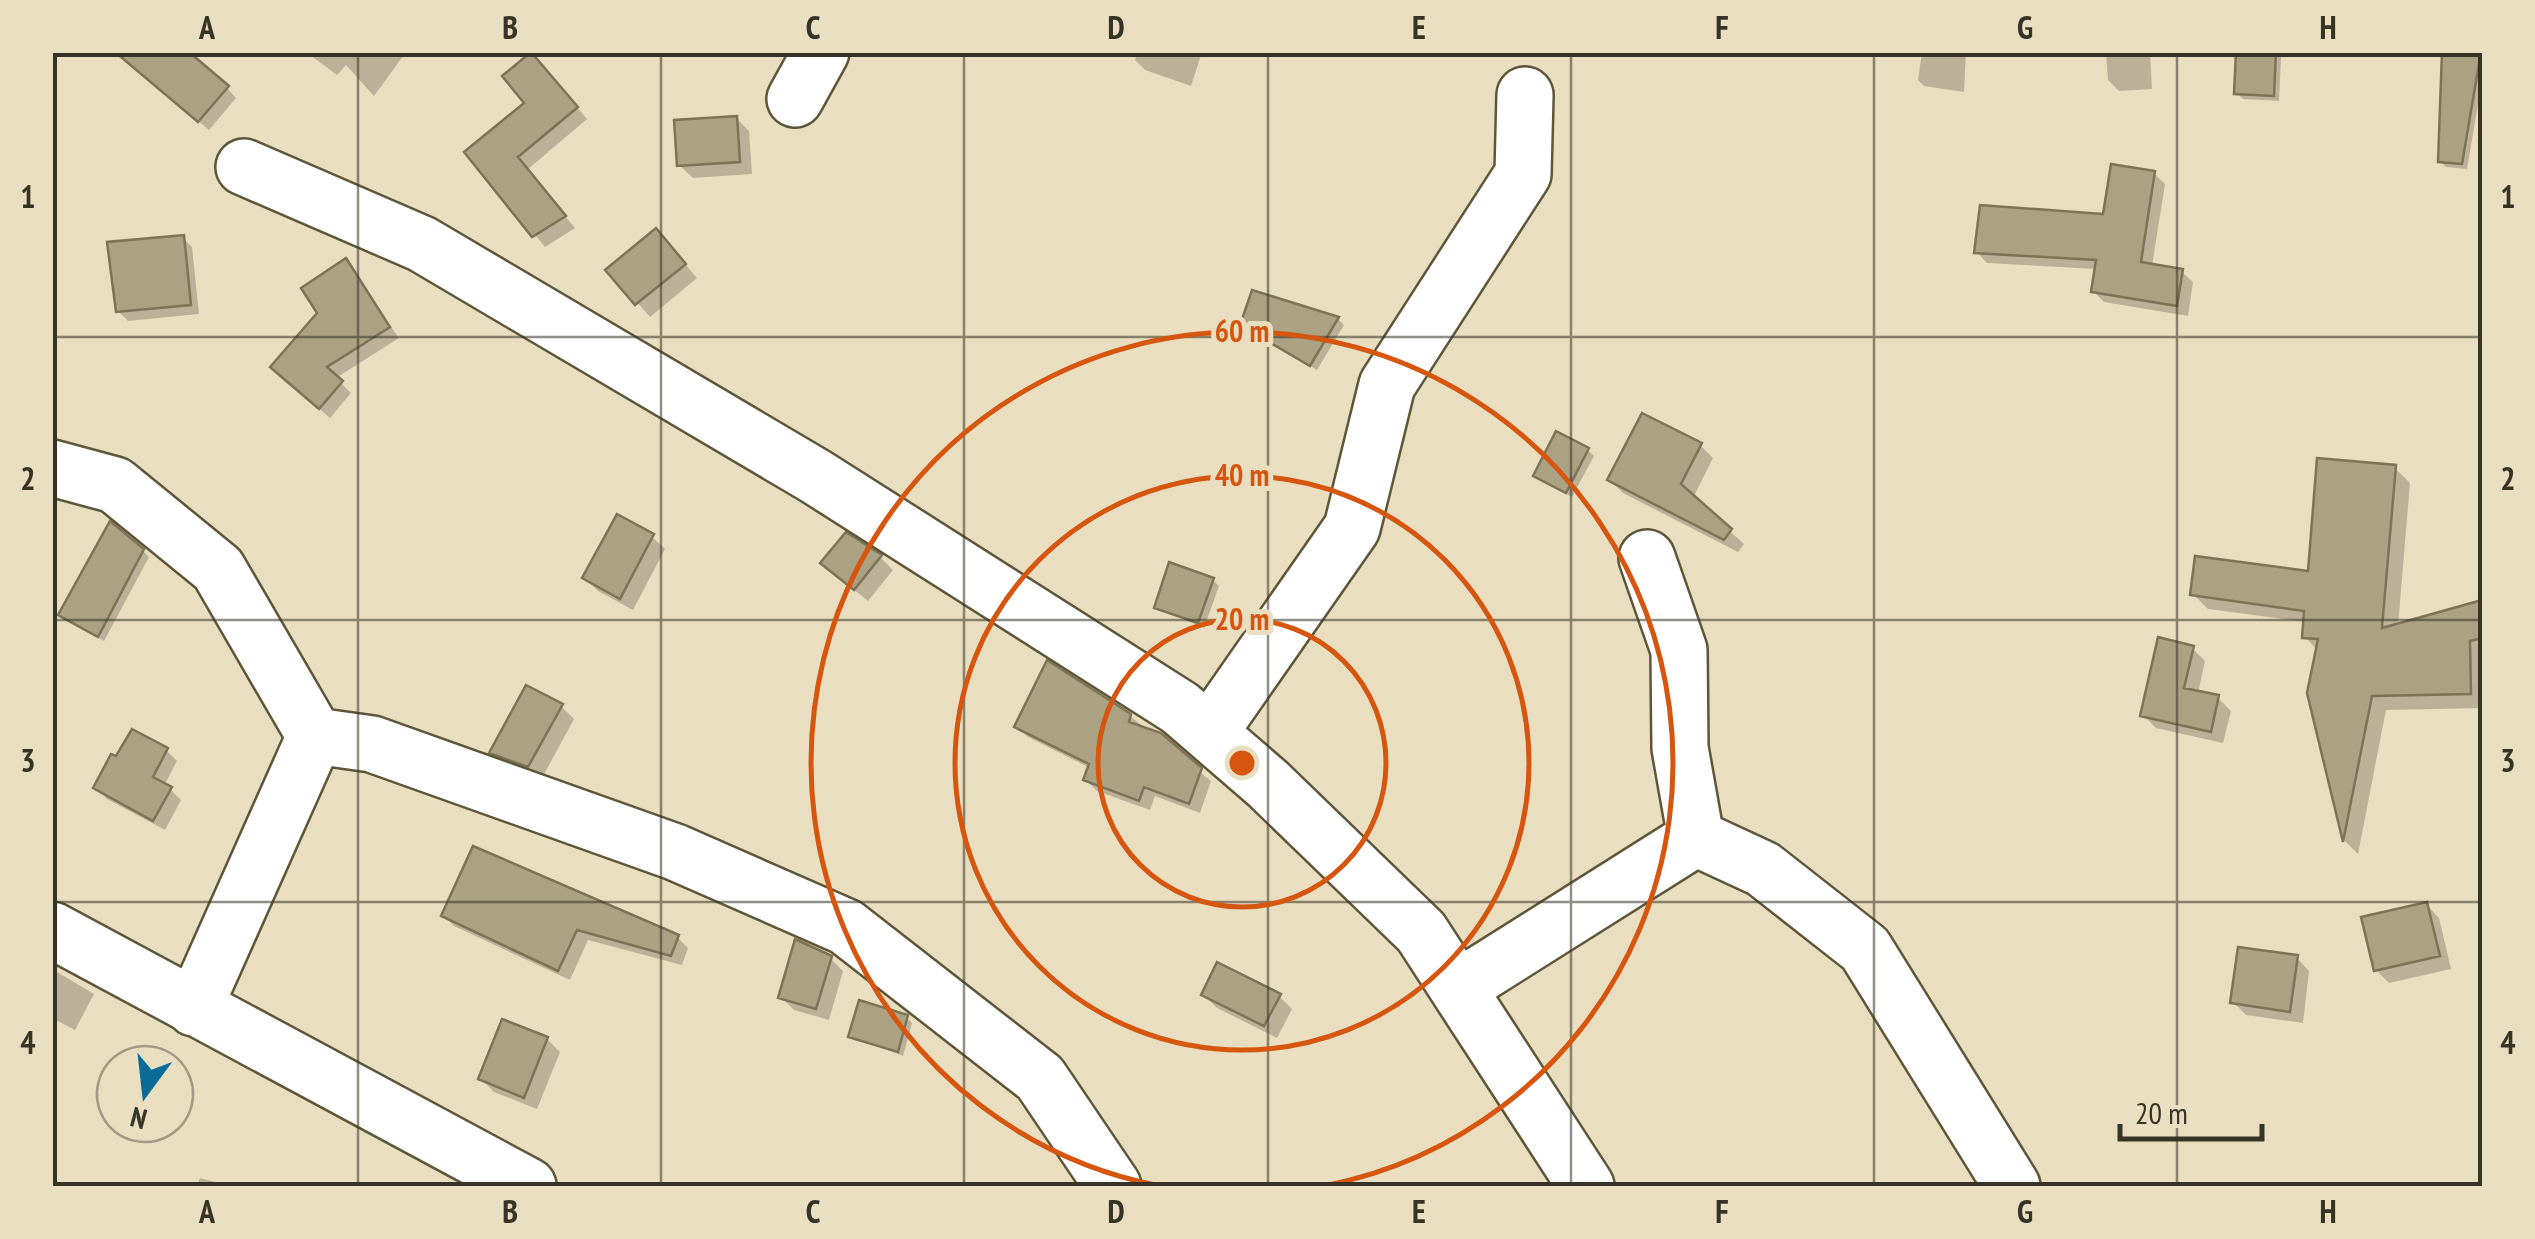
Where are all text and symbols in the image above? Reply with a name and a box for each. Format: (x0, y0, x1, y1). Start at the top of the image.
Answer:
text: A (198, 6, 216, 48)
text: B (502, 6, 518, 48)
text: C (806, 6, 821, 48)
text: D (1107, 6, 1125, 48)
text: E (1412, 6, 1426, 48)
text: F (1715, 6, 1729, 48)
text: G (2017, 6, 2033, 48)
text: H (2319, 6, 2337, 48)
text: 1 (20, 175, 36, 217)
text: 1 (2500, 175, 2516, 217)
text: 60 m (1215, 311, 1269, 350)
text: 40 m (1215, 455, 1269, 494)
text: 2 (20, 457, 36, 499)
text: 2 (2500, 457, 2516, 499)
text: 20 m (1215, 599, 1269, 638)
text: 3 (20, 739, 36, 781)
text: 3 (2500, 739, 2516, 781)
centre of rings (1224, 745, 1260, 781)
text: 4 (20, 1021, 36, 1063)
text: 4 (2500, 1021, 2516, 1063)
north arrow (95, 1044, 195, 1144)
scale bar (2120, 1079, 2262, 1141)
text: 20 m (2135, 1093, 2188, 1132)
text: N (126, 1099, 150, 1138)
text: A (198, 1190, 216, 1232)
text: B (502, 1190, 518, 1232)
text: C (806, 1190, 821, 1232)
text: D (1107, 1190, 1125, 1232)
text: E (1412, 1190, 1426, 1232)
text: F (1715, 1190, 1729, 1232)
text: G (2017, 1190, 2033, 1232)
text: H (2319, 1190, 2337, 1232)

